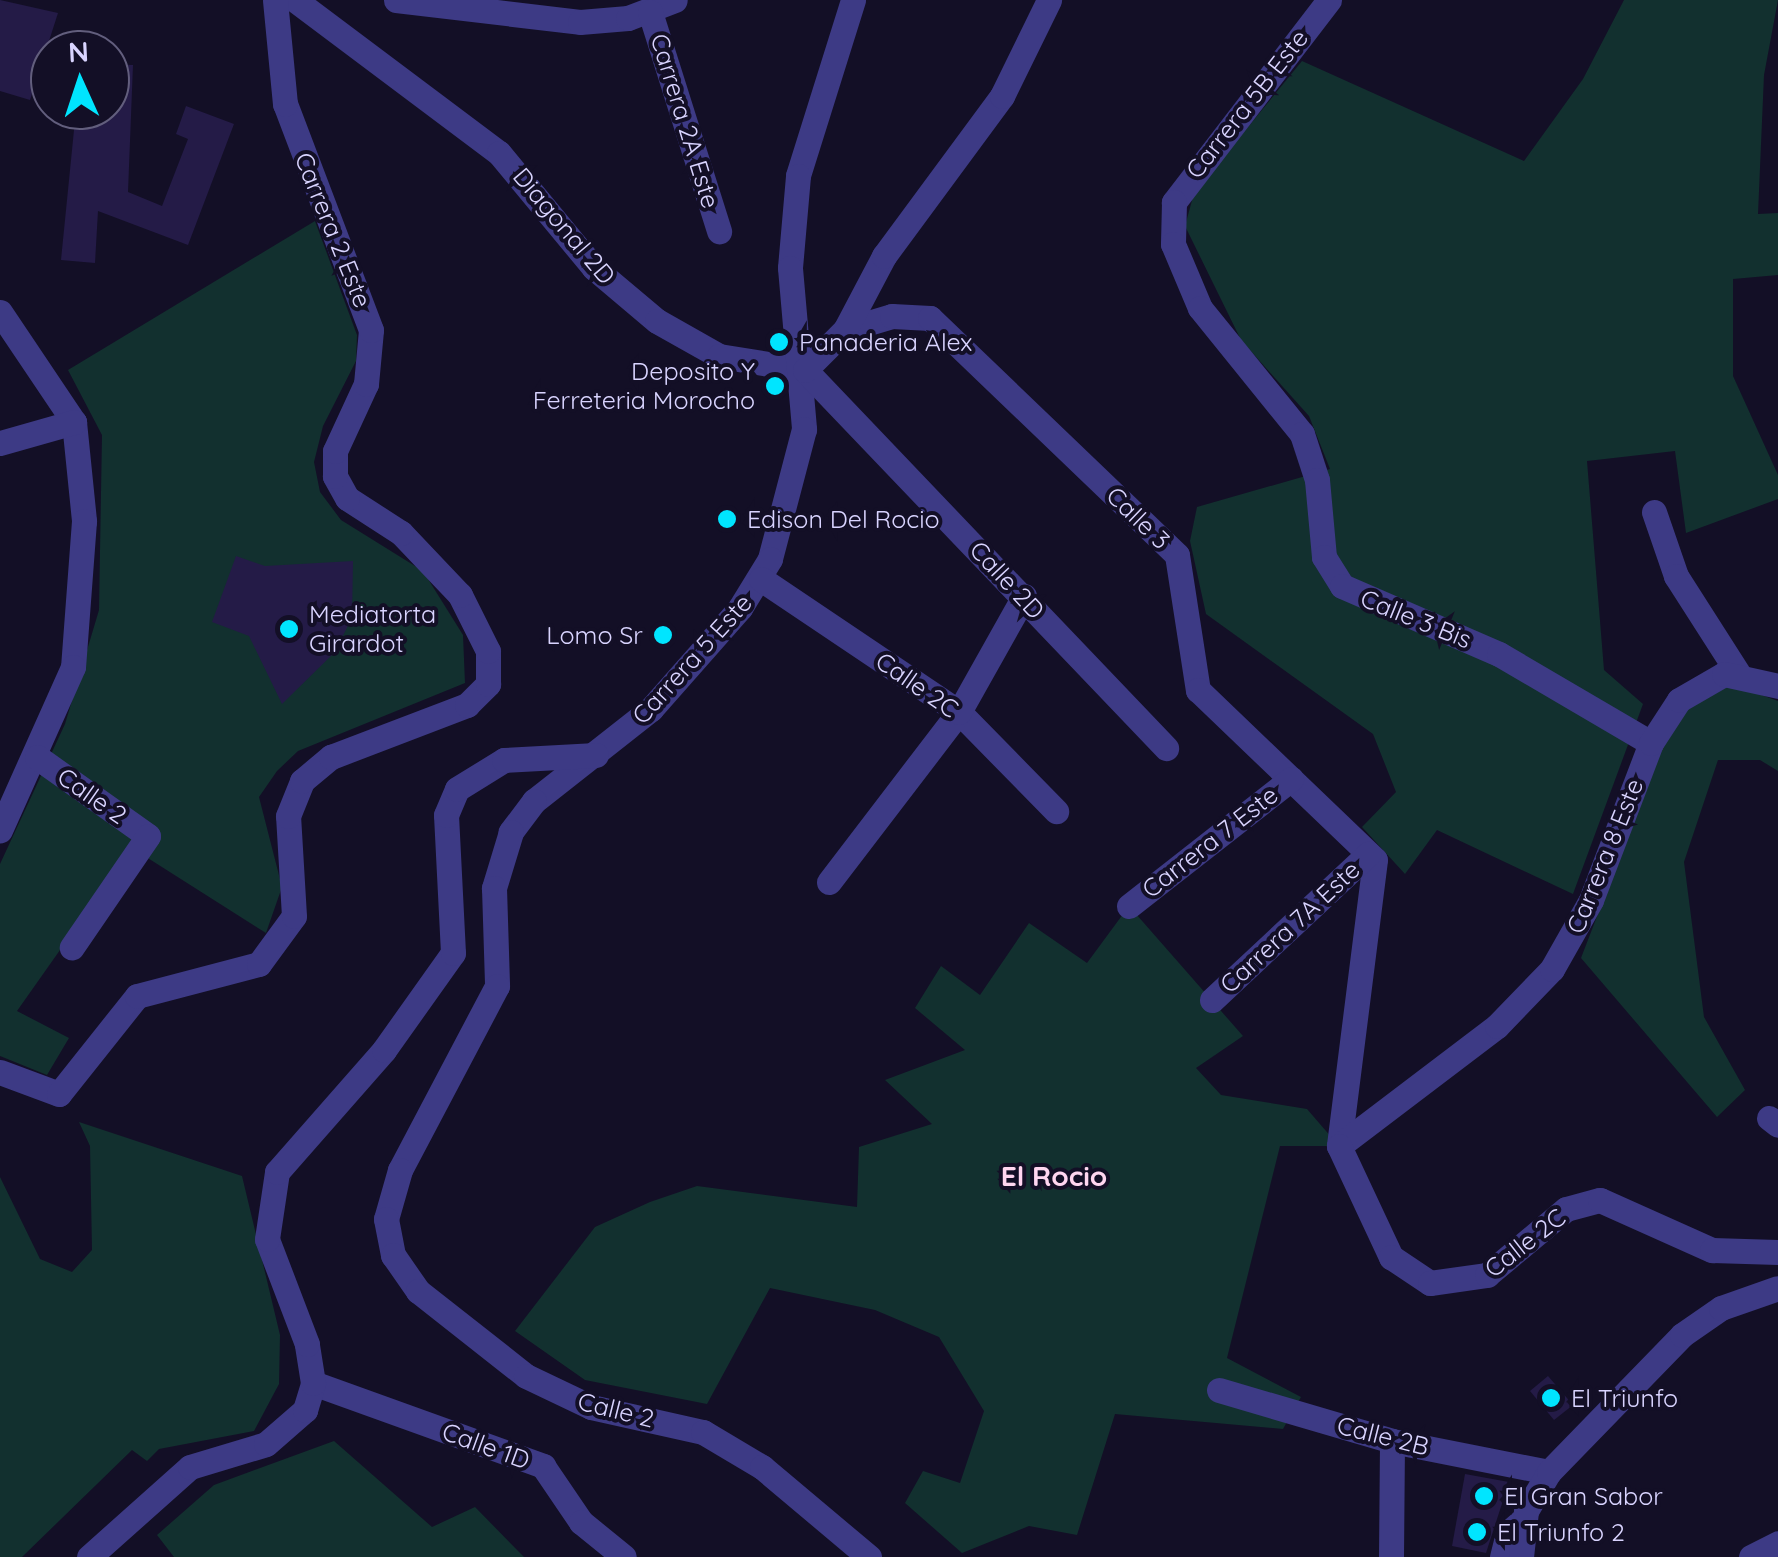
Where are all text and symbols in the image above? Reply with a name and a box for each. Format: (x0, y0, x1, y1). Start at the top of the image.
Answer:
street label: Carrera 5B Este (1180, 24, 1314, 184)
north arrow (30, 30, 130, 130)
street label: Carrera 2A Este (644, 30, 726, 212)
text: N (67, 34, 90, 70)
street label: Carrera 2 Este (288, 148, 378, 312)
street label: Diagonal 2D (507, 162, 621, 290)
place label: Panaderia Alex (799, 327, 972, 357)
marker: Panaderia Alex (768, 331, 790, 353)
place label: Deposito Y Ferreteria Morocho (533, 357, 755, 416)
marker: Deposito Y Ferreteria Morocho (764, 375, 786, 397)
street label: Calle 3 (1100, 481, 1176, 555)
place label: Edison Del Rocio (747, 504, 940, 534)
marker: Edison Del Rocio (716, 508, 738, 530)
street label: Calle 2D (963, 535, 1051, 625)
street label: Calle 3 Bis (1356, 583, 1476, 655)
street label: Carrera 5 Este (626, 588, 758, 730)
place label: Mediatorta Girardot (309, 600, 436, 659)
marker: Mediatorta Girardot (278, 618, 300, 640)
place label: Lomo Sr (546, 620, 643, 650)
marker: Lomo Sr (652, 624, 674, 646)
street label: Calle 2C (870, 646, 964, 724)
street label: Calle 2 (52, 761, 132, 831)
street label: Carrera 8 Este (1560, 774, 1650, 938)
street label: Carrera 7 Este (1136, 780, 1284, 904)
street label: Carrera 7A Este (1214, 855, 1366, 999)
district label: El Rocio (1001, 1159, 1107, 1193)
street label: Calle 2C (1479, 1202, 1571, 1284)
place label: El Triunfo (1571, 1383, 1678, 1413)
street label: Calle 2 (575, 1386, 657, 1434)
marker: El Triunfo (1540, 1387, 1562, 1409)
street label: Calle 2B (1334, 1410, 1432, 1462)
street label: Calle 1D (438, 1416, 534, 1476)
place label: El Gran Sabor (1504, 1481, 1663, 1511)
marker: El Gran Sabor (1473, 1485, 1495, 1507)
place label: El Triunfo 2 (1497, 1517, 1625, 1547)
marker: El Triunfo 2 (1466, 1521, 1488, 1543)

